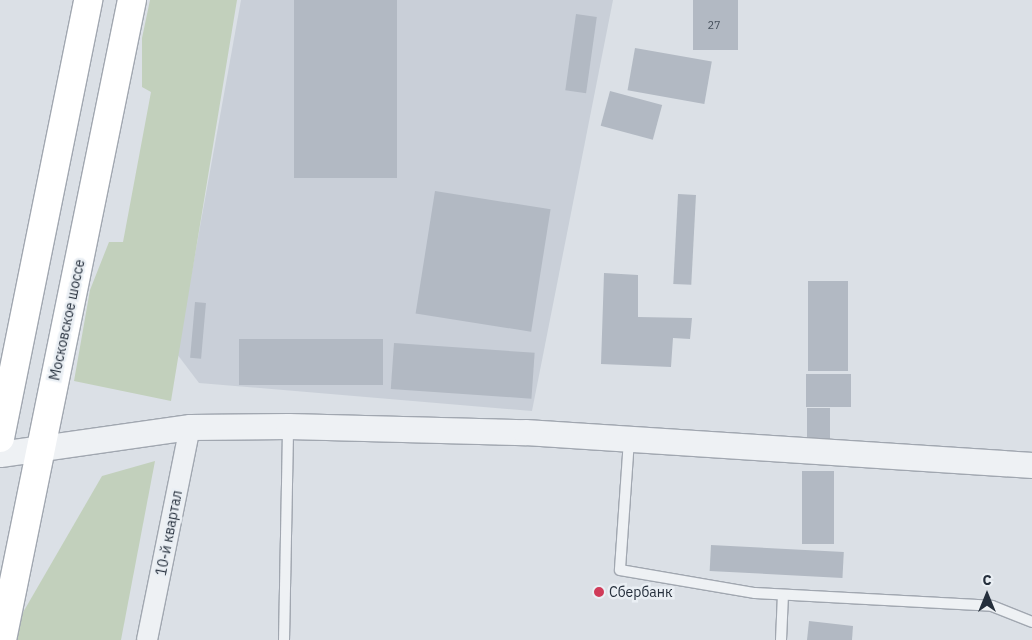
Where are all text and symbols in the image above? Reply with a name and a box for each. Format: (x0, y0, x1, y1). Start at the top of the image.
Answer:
house number: 27 (707, 18, 721, 32)
street label: Московское шоссе (46, 258, 88, 382)
street label: 10-й квартал (152, 489, 186, 577)
north arrow (962, 570, 1012, 620)
text: С (982, 571, 992, 589)
place label: Сбербанк (609, 584, 673, 600)
marker: Сбербанк (593, 586, 605, 598)

